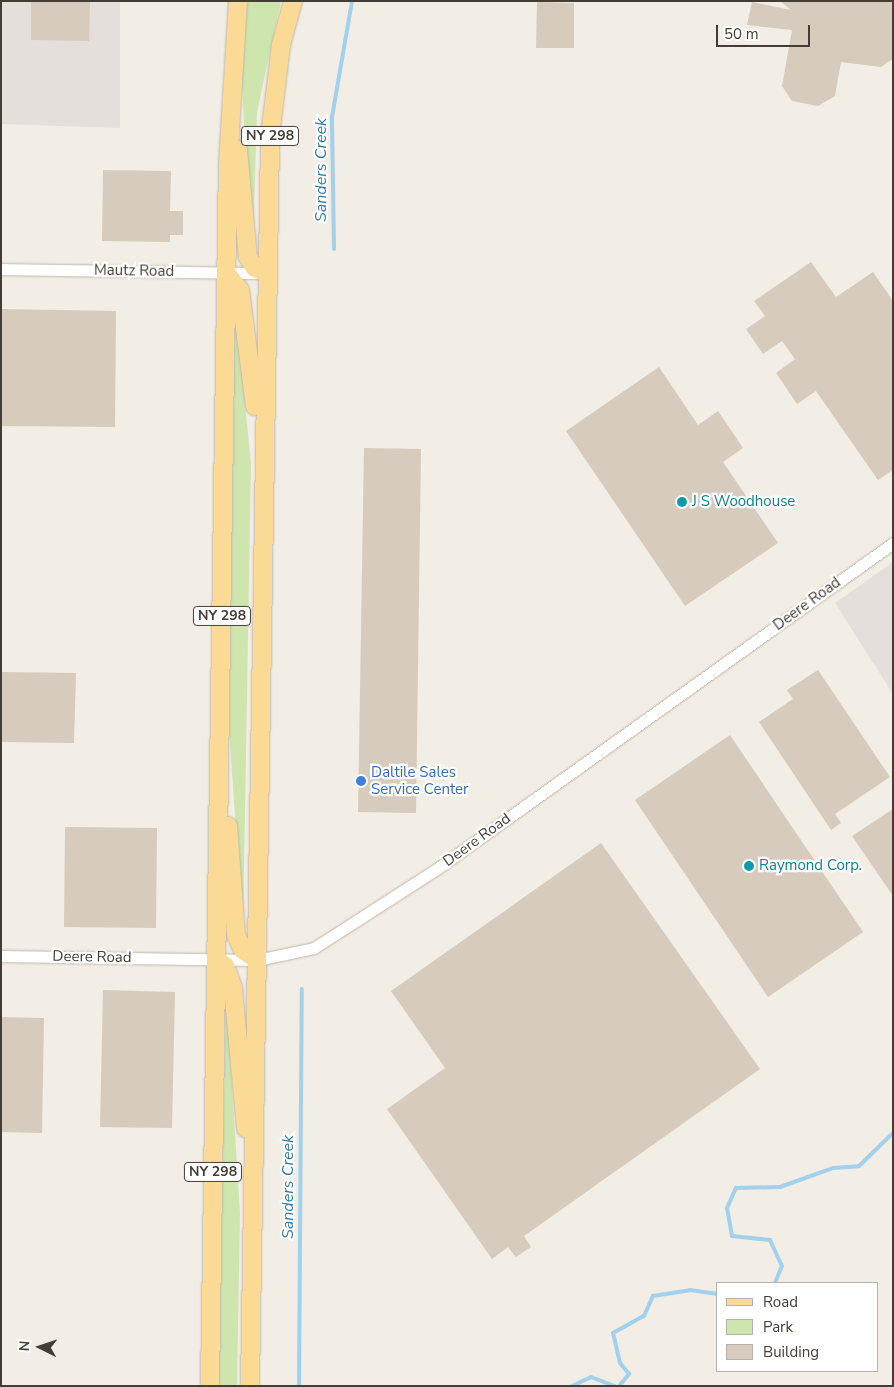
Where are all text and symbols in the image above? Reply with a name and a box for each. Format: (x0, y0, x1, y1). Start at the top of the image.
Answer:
scale bar (719, 15, 813, 47)
text: 50 m (724, 24, 759, 44)
water label: Sanders Creek (311, 118, 331, 222)
road number: NY 298 (240, 124, 300, 148)
street label: Mautz Road (94, 261, 174, 281)
place label: J S Woodhouse (692, 493, 795, 511)
marker: J S Woodhouse (676, 496, 688, 508)
street label: Deere Road (770, 573, 844, 635)
road number: NY 298 (192, 604, 252, 628)
place label: Daltile Sales Service Center (371, 763, 468, 798)
marker: Daltile Sales Service Center (355, 775, 367, 787)
street label: Deere Road (440, 809, 514, 871)
place label: Raymond Corp. (759, 857, 862, 875)
marker: Raymond Corp. (743, 860, 755, 872)
street label: Deere Road (52, 947, 132, 967)
water label: Sanders Creek (278, 1135, 298, 1239)
road number: NY 298 (183, 1160, 243, 1184)
legend (716, 1282, 879, 1372)
text: Road (763, 1292, 798, 1312)
text: Park (763, 1317, 793, 1337)
north arrow (15, 1322, 65, 1372)
text: N (15, 1340, 34, 1352)
text: Building (763, 1342, 819, 1362)

